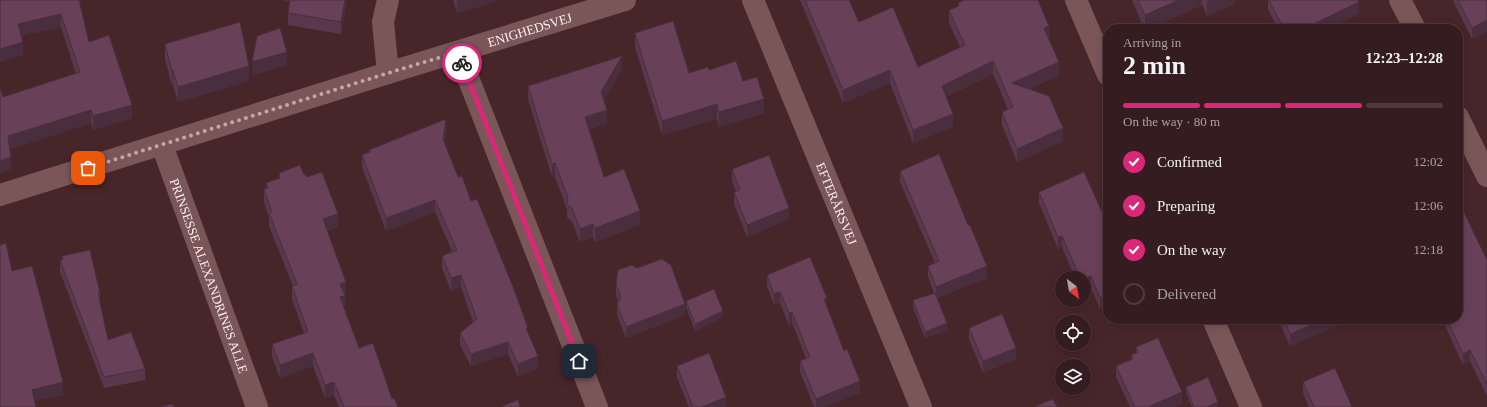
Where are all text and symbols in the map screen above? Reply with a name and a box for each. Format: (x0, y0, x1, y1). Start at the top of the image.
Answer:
street label: ENIGHEDSVEJ (486, 9, 574, 49)
text: Arriving in (1123, 35, 1181, 50)
courier (442, 43, 482, 83)
text: 12:23–12:28 (1366, 50, 1443, 66)
text: 2 min (1123, 51, 1186, 80)
icon: bike (451, 52, 473, 74)
text: On the way · 80 m (1123, 114, 1220, 129)
pin (71, 151, 105, 185)
icon: check (1123, 151, 1145, 173)
text: Confirmed (1157, 154, 1222, 170)
text: 12:02 (1413, 154, 1443, 169)
icon: bag (77, 157, 99, 179)
street label: EFTERÅRSVEJ (813, 160, 861, 247)
street label: PRINSESSE ALEXANDRINES ALLE (167, 176, 252, 375)
icon: check (1123, 195, 1145, 217)
text: Preparing (1157, 198, 1215, 214)
text: 12:06 (1413, 198, 1443, 213)
icon: check (1123, 239, 1145, 261)
text: On the way (1157, 242, 1226, 258)
text: 12:18 (1413, 242, 1443, 257)
north arrow (1055, 271, 1091, 307)
map controls (1055, 271, 1091, 395)
text: Delivered (1157, 286, 1216, 302)
button: locate (1055, 315, 1091, 351)
pin (562, 344, 596, 378)
icon: home (568, 350, 590, 372)
button: layers (1055, 359, 1091, 395)

